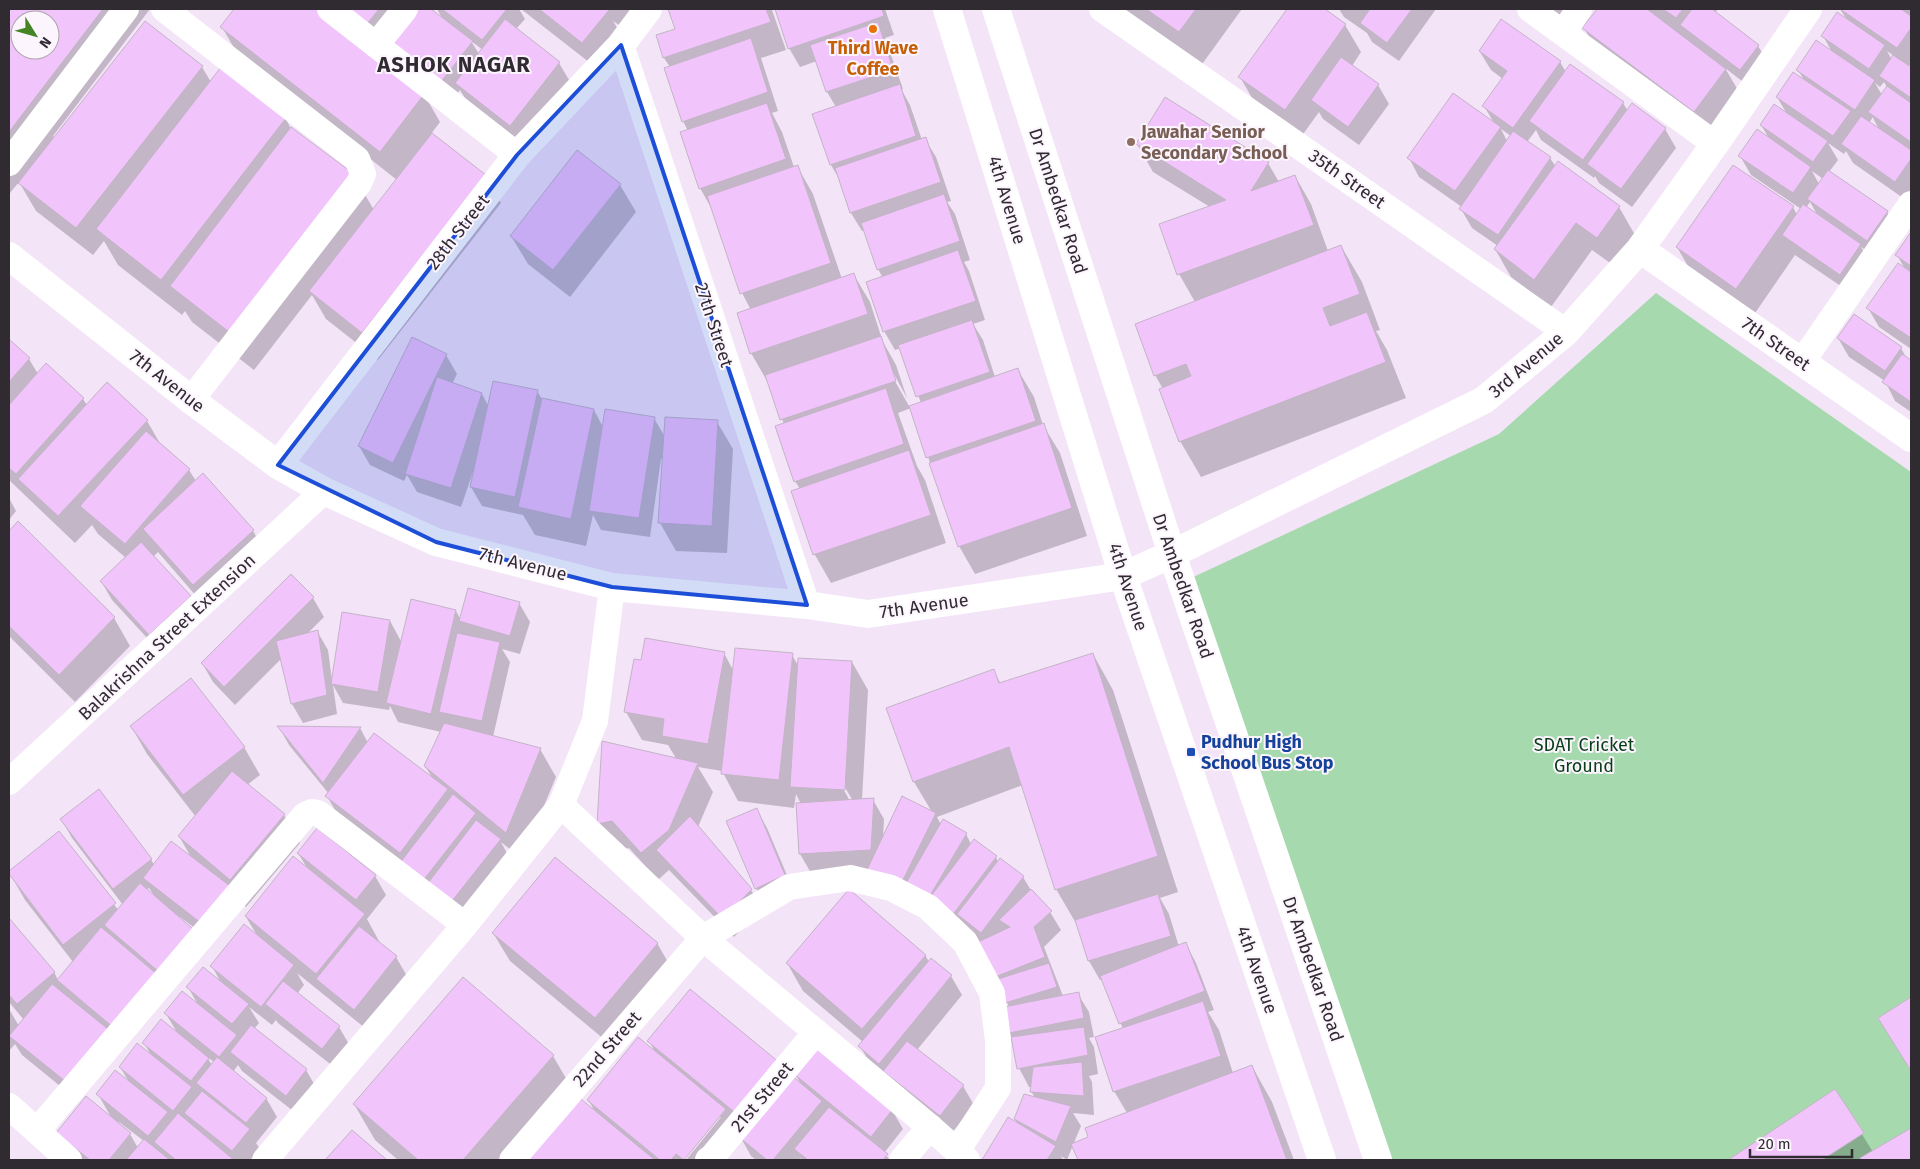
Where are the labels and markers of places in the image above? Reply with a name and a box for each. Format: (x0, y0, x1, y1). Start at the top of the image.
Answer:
marker: Third Wave Coffee (867, 23, 879, 35)
place label: Third Wave Coffee (828, 37, 918, 80)
place label: Jawahar Senior Secondary School (1140, 121, 1288, 164)
marker: Jawahar Senior Secondary School (1125, 136, 1137, 148)
place label: Pudhur High School Bus Stop (1201, 731, 1334, 774)
marker: Pudhur High School Bus Stop (1185, 746, 1197, 758)

